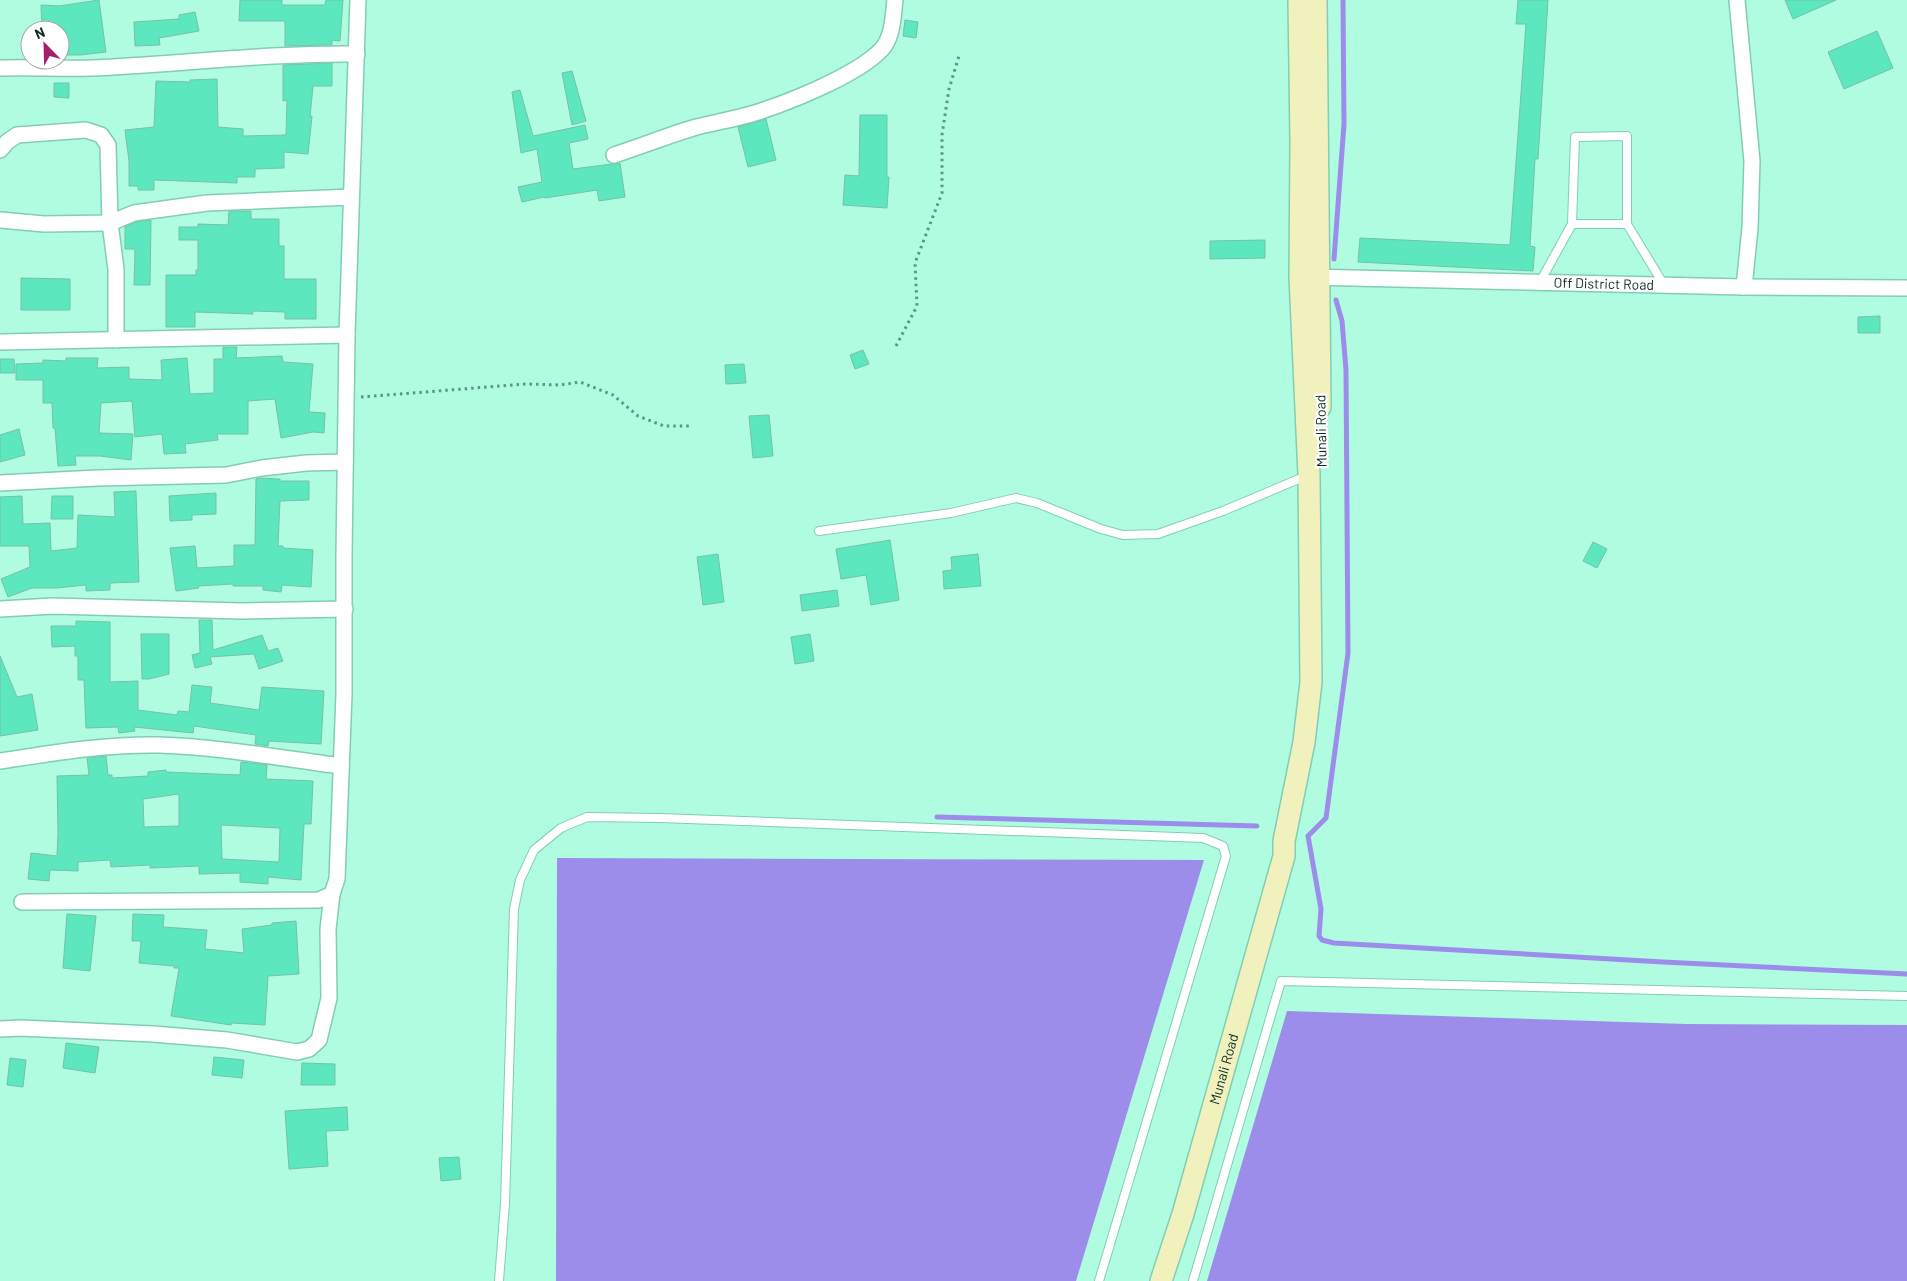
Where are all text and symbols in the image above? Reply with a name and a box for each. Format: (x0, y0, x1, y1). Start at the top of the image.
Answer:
north arrow (20, 20, 70, 70)
text: N (32, 23, 47, 42)
street label: Off District Road (1554, 274, 1654, 293)
street label: Munali Road (1311, 394, 1330, 468)
street label: Munali Road (1205, 1032, 1241, 1106)

